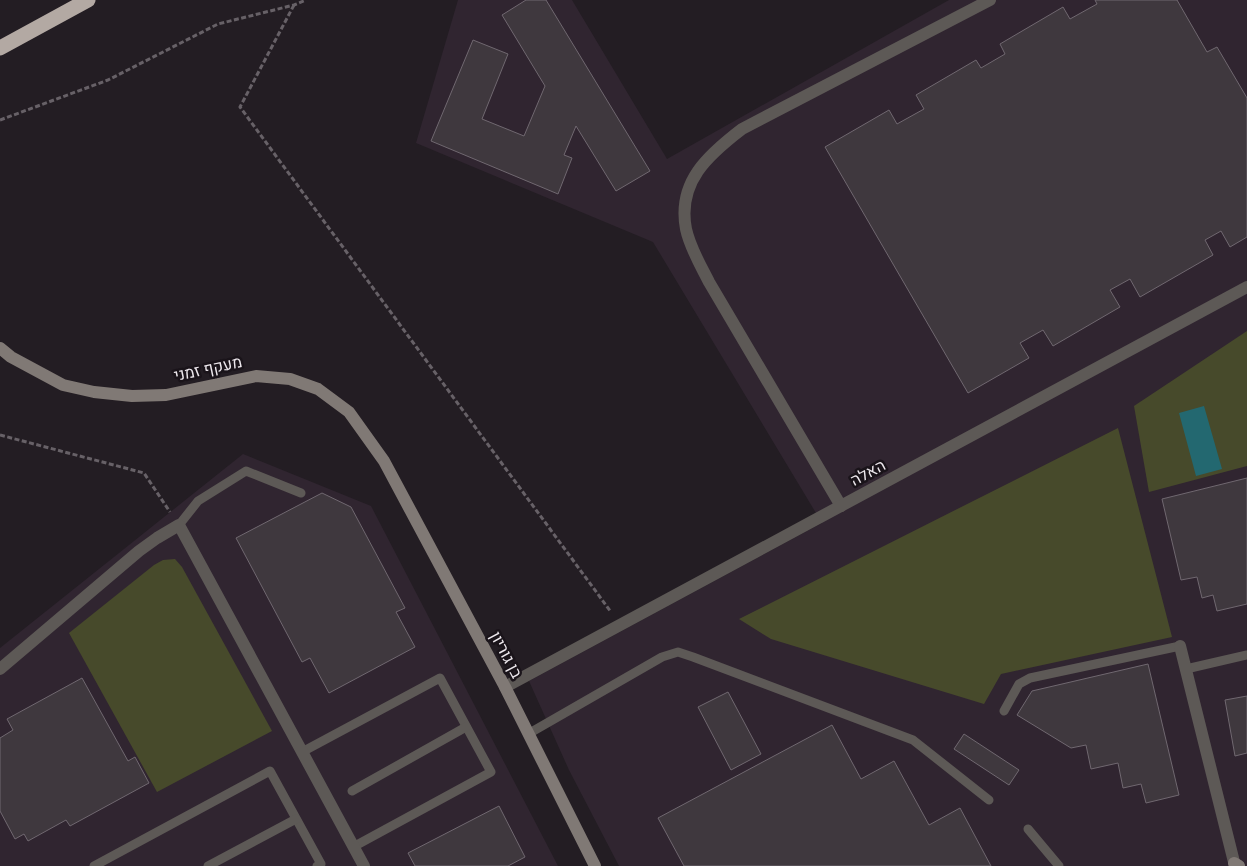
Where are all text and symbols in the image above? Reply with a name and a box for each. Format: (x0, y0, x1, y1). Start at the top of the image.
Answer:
street label: מעקף זמני (172, 350, 244, 388)
street label: האלה (846, 454, 890, 492)
street label: בן גוריון (484, 627, 529, 683)

